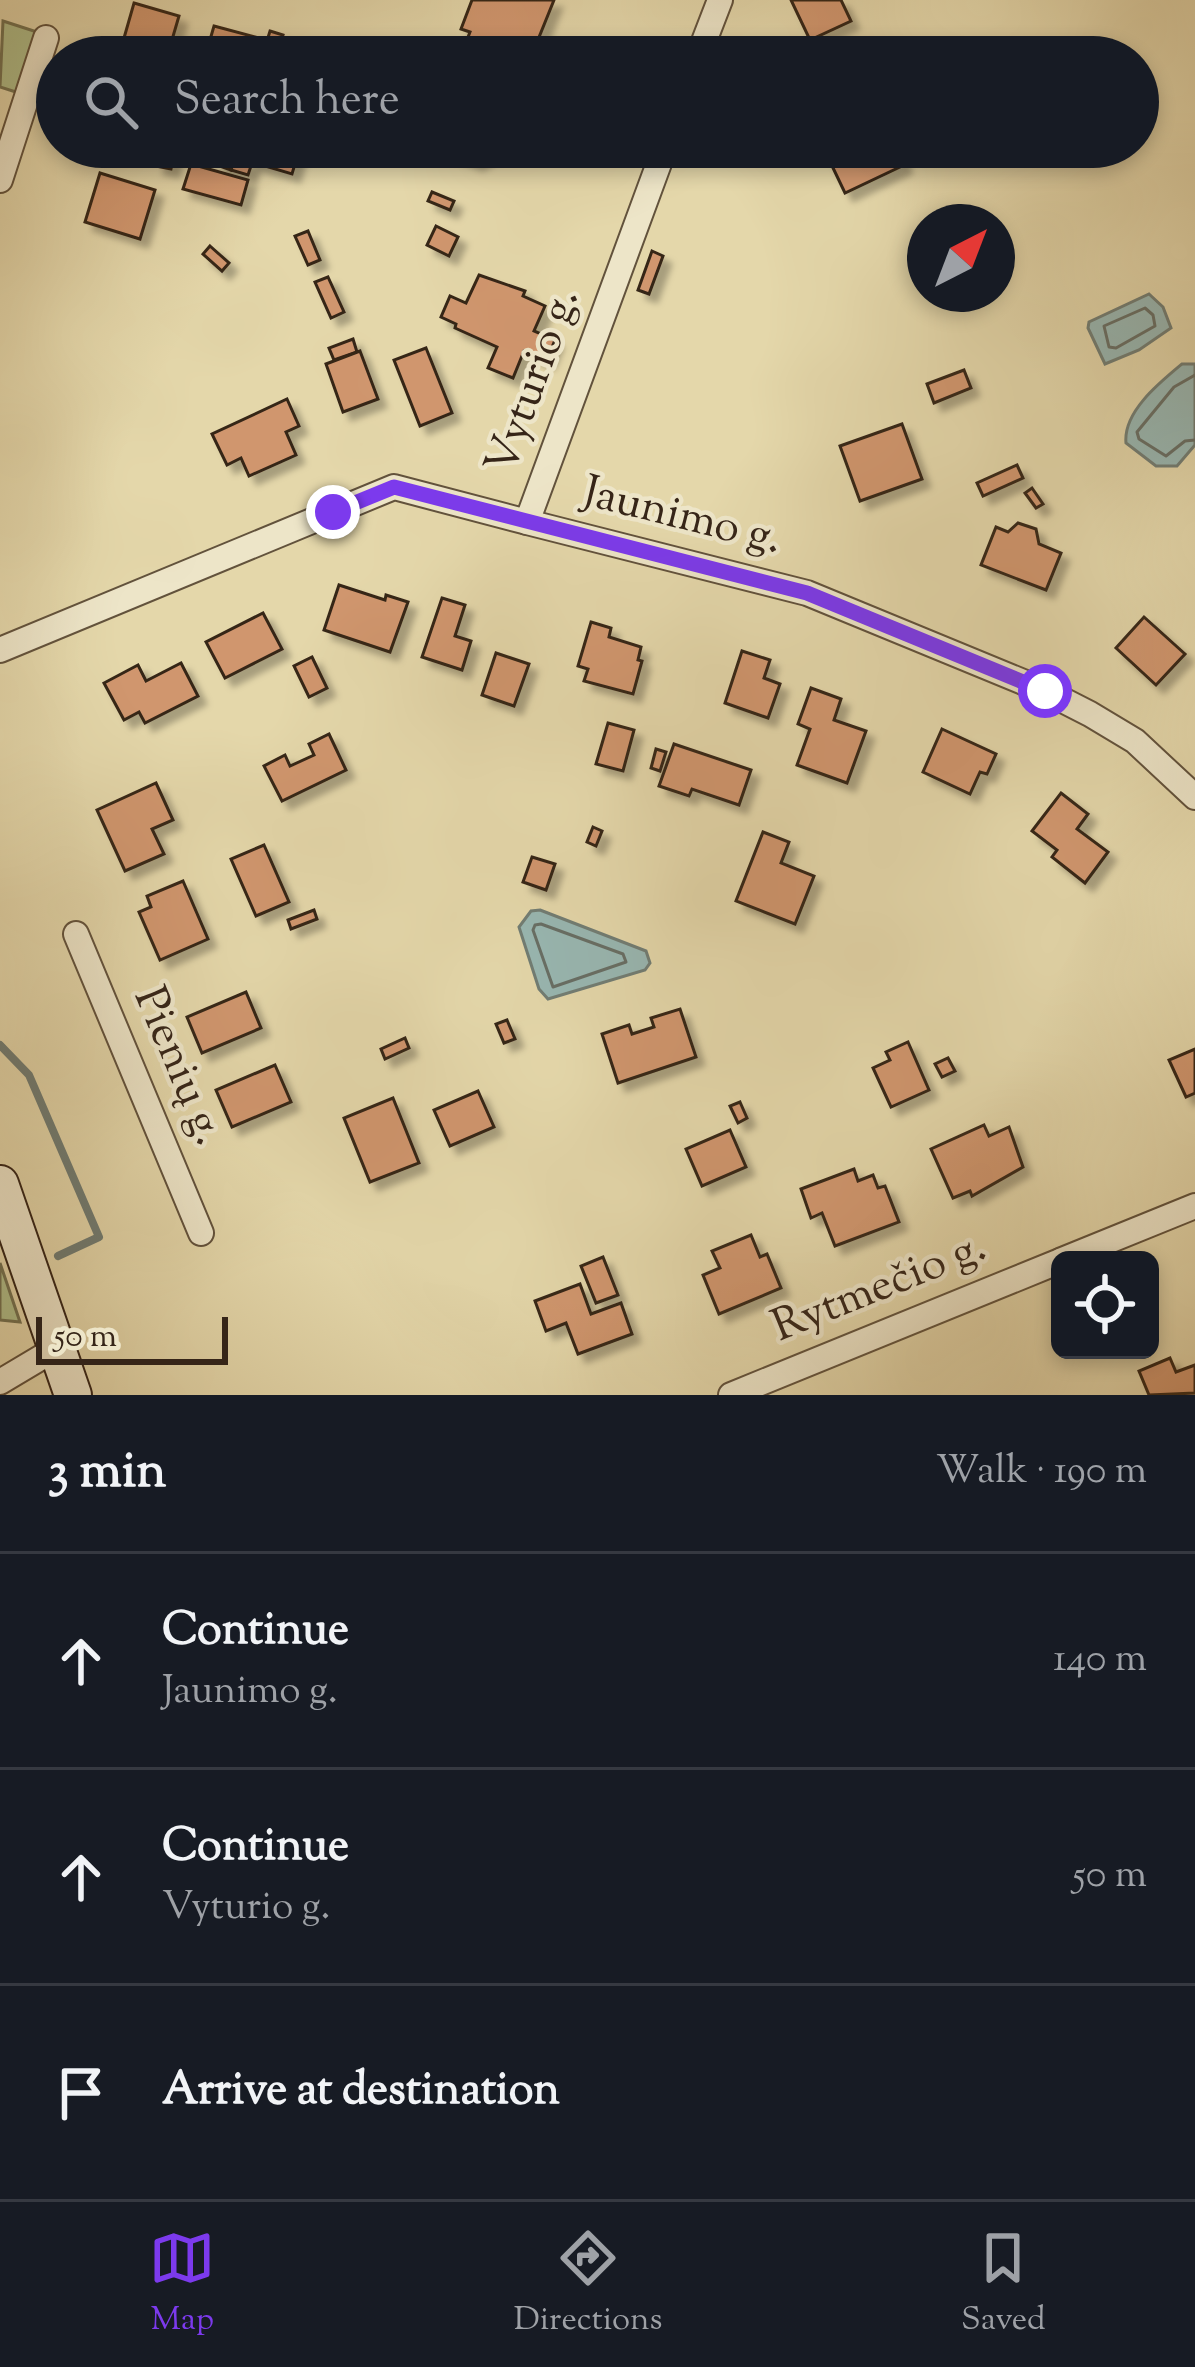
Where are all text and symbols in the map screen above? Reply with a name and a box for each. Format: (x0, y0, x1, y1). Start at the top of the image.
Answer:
search box (36, 36, 1159, 168)
icon: search (78, 69, 144, 135)
text: Search here (174, 70, 400, 135)
north arrow (907, 204, 1015, 312)
street label: Vyturio g. (471, 280, 599, 484)
street label: Jaunimo g. (573, 461, 788, 574)
route end (306, 485, 360, 539)
route start (1018, 664, 1072, 718)
street label: Pienių g. (115, 978, 239, 1156)
street label: Rytmečio g. (763, 1217, 997, 1361)
map controls (1051, 1251, 1159, 1359)
button: locate (1051, 1251, 1159, 1359)
scale bar (36, 1311, 228, 1364)
text: 50 m (54, 1314, 117, 1362)
text: 3 min (48, 1437, 166, 1510)
text: Walk · 190 m (936, 1445, 1147, 1501)
text: Continue (162, 1600, 349, 1665)
icon: ahead (48, 1628, 114, 1694)
text: 140 m (1053, 1633, 1147, 1689)
text: Jaunimo g. (162, 1665, 338, 1721)
text: Continue (162, 1816, 349, 1881)
icon: ahead (48, 1844, 114, 1910)
text: 50 m (1072, 1849, 1147, 1905)
text: Vyturio g. (162, 1881, 330, 1937)
icon: arrive (48, 2060, 114, 2126)
text: Arrive at destination (162, 2060, 560, 2125)
tab: Map (149, 2225, 215, 2345)
tab: Directions (514, 2225, 663, 2345)
tab: Saved (961, 2225, 1046, 2345)

